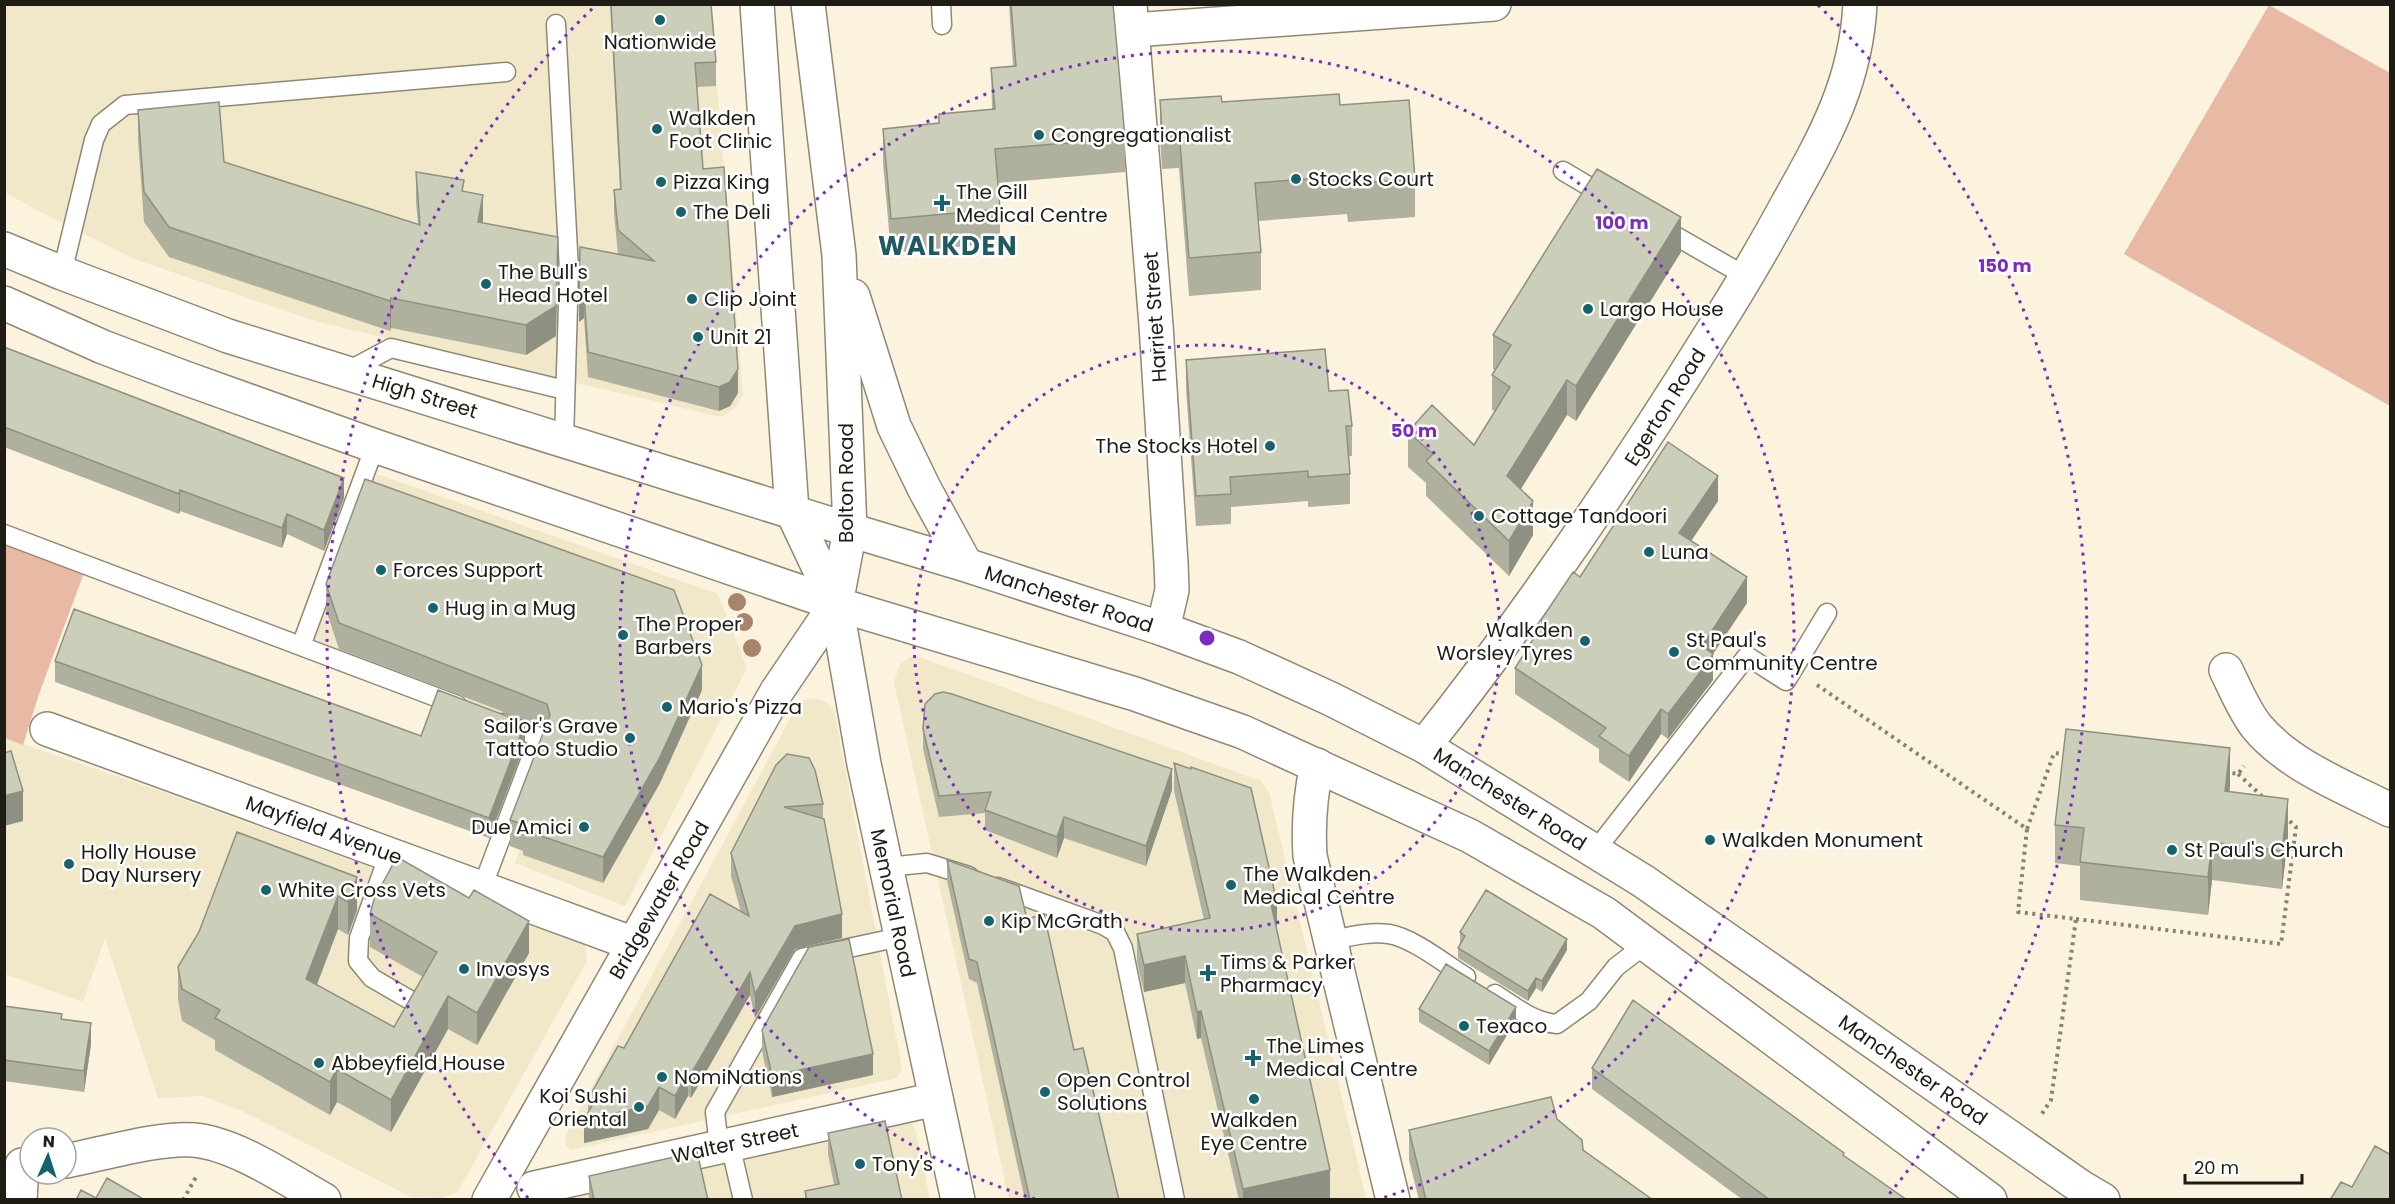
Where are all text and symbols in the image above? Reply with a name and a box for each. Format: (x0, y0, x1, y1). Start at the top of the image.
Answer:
marker: Nationwide (653, 13, 667, 27)
place label: Nationwide (604, 28, 716, 56)
place label: Walkden Foot Clinic (669, 104, 772, 155)
place label: Congregationalist (1051, 121, 1231, 149)
marker: Walkden Foot Clinic (650, 122, 664, 136)
marker: Congregationalist (1032, 128, 1046, 142)
place label: Stocks Court (1308, 165, 1434, 193)
place label: Pizza King (673, 168, 770, 196)
marker: Stocks Court (1289, 172, 1303, 186)
marker: Pizza King (654, 175, 668, 189)
place label: The Gill Medical Centre (956, 178, 1108, 229)
marker: The Gill Medical Centre (933, 194, 951, 212)
place label: The Deli (693, 198, 771, 226)
marker: The Deli (674, 205, 688, 219)
text: 100 m (1595, 210, 1649, 235)
district label: WALKDEN (878, 228, 1018, 264)
street label: Harriet Street (1136, 251, 1174, 383)
text: 150 m (1978, 253, 2032, 278)
place label: The Bull's Head Hotel (498, 258, 608, 309)
marker: The Bull's Head Hotel (479, 277, 493, 291)
place label: Clip Joint (704, 285, 797, 313)
marker: Clip Joint (685, 292, 699, 306)
place label: Largo House (1600, 295, 1724, 323)
marker: Largo House (1581, 302, 1595, 316)
place label: Unit 21 (710, 323, 772, 351)
marker: Unit 21 (691, 330, 705, 344)
street label: Egerton Road (1618, 343, 1712, 471)
street label: High Street (369, 367, 481, 425)
text: 50 m (1391, 418, 1437, 443)
street label: Bolton Road (832, 423, 860, 543)
place label: The Stocks Hotel (1095, 432, 1258, 460)
marker: The Stocks Hotel (1263, 439, 1277, 453)
place label: Cottage Tandoori (1491, 502, 1667, 530)
marker: Cottage Tandoori (1472, 509, 1486, 523)
place label: Luna (1661, 538, 1709, 566)
marker: Luna (1642, 545, 1656, 559)
place label: Forces Support (393, 556, 543, 584)
street label: Manchester Road (981, 559, 1157, 639)
marker: Forces Support (374, 563, 388, 577)
place label: Hug in a Mug (445, 594, 576, 622)
marker: Hug in a Mug (426, 601, 440, 615)
place label: The Proper Barbers (635, 610, 742, 661)
place label: Walkden Worsley Tyres (1436, 616, 1573, 667)
place label: St Paul's Community Centre (1686, 626, 1878, 677)
marker: The Proper Barbers (616, 628, 630, 642)
centre of rings (1197, 628, 1217, 648)
marker: Walkden Worsley Tyres (1578, 634, 1592, 648)
marker: St Paul's Community Centre (1667, 645, 1681, 659)
place label: Mario's Pizza (679, 693, 802, 721)
marker: Mario's Pizza (660, 700, 674, 714)
place label: Sailor's Grave Tattoo Studio (484, 712, 618, 763)
marker: Sailor's Grave Tattoo Studio (623, 731, 637, 745)
street label: Manchester Road (1428, 741, 1592, 857)
street label: Mayfield Avenue (242, 789, 406, 871)
place label: Due Amici (471, 813, 572, 841)
street label: Bridgewater Road (602, 816, 716, 984)
marker: Due Amici (577, 820, 591, 834)
street label: Memorial Road (864, 826, 922, 980)
place label: Walkden Monument (1722, 826, 1923, 854)
marker: Walkden Monument (1703, 833, 1717, 847)
place label: St Paul's Church (2184, 836, 2344, 864)
place label: Holly House Day Nursery (81, 838, 201, 889)
marker: St Paul's Church (2165, 843, 2179, 857)
marker: Holly House Day Nursery (62, 857, 76, 871)
place label: The Walkden Medical Centre (1243, 860, 1395, 911)
place label: White Cross Vets (278, 876, 446, 904)
marker: The Walkden Medical Centre (1224, 878, 1238, 892)
marker: White Cross Vets (259, 883, 273, 897)
place label: Kip McGrath (1001, 907, 1123, 935)
marker: Kip McGrath (982, 914, 996, 928)
place label: Tims & Parker Pharmacy (1220, 948, 1355, 999)
place label: Invosys (476, 955, 550, 983)
marker: Invosys (457, 962, 471, 976)
marker: Tims & Parker Pharmacy (1201, 966, 1215, 980)
street label: Manchester Road (1833, 1008, 1993, 1132)
place label: Texaco (1476, 1012, 1547, 1040)
marker: Texaco (1457, 1019, 1471, 1033)
place label: The Limes Medical Centre (1266, 1032, 1418, 1083)
place label: Abbeyfield House (331, 1049, 505, 1077)
marker: The Limes Medical Centre (1244, 1049, 1262, 1067)
marker: Abbeyfield House (312, 1056, 326, 1070)
place label: NomiNations (674, 1063, 802, 1091)
place label: Open Control Solutions (1057, 1066, 1190, 1117)
marker: NomiNations (655, 1070, 669, 1084)
place label: Koi Sushi Oriental (539, 1082, 627, 1133)
marker: Open Control Solutions (1038, 1085, 1052, 1099)
marker: Walkden Eye Centre (1247, 1092, 1261, 1106)
marker: Koi Sushi Oriental (632, 1100, 646, 1114)
place label: Walkden Eye Centre (1200, 1106, 1308, 1157)
street label: Walter Street (669, 1116, 801, 1170)
north arrow (18, 1126, 78, 1186)
text: N (42, 1130, 55, 1153)
scale bar (2185, 1147, 2302, 1185)
place label: Tony's (872, 1150, 933, 1178)
text: 20 m (2194, 1155, 2239, 1180)
marker: Tony's (853, 1157, 867, 1171)

